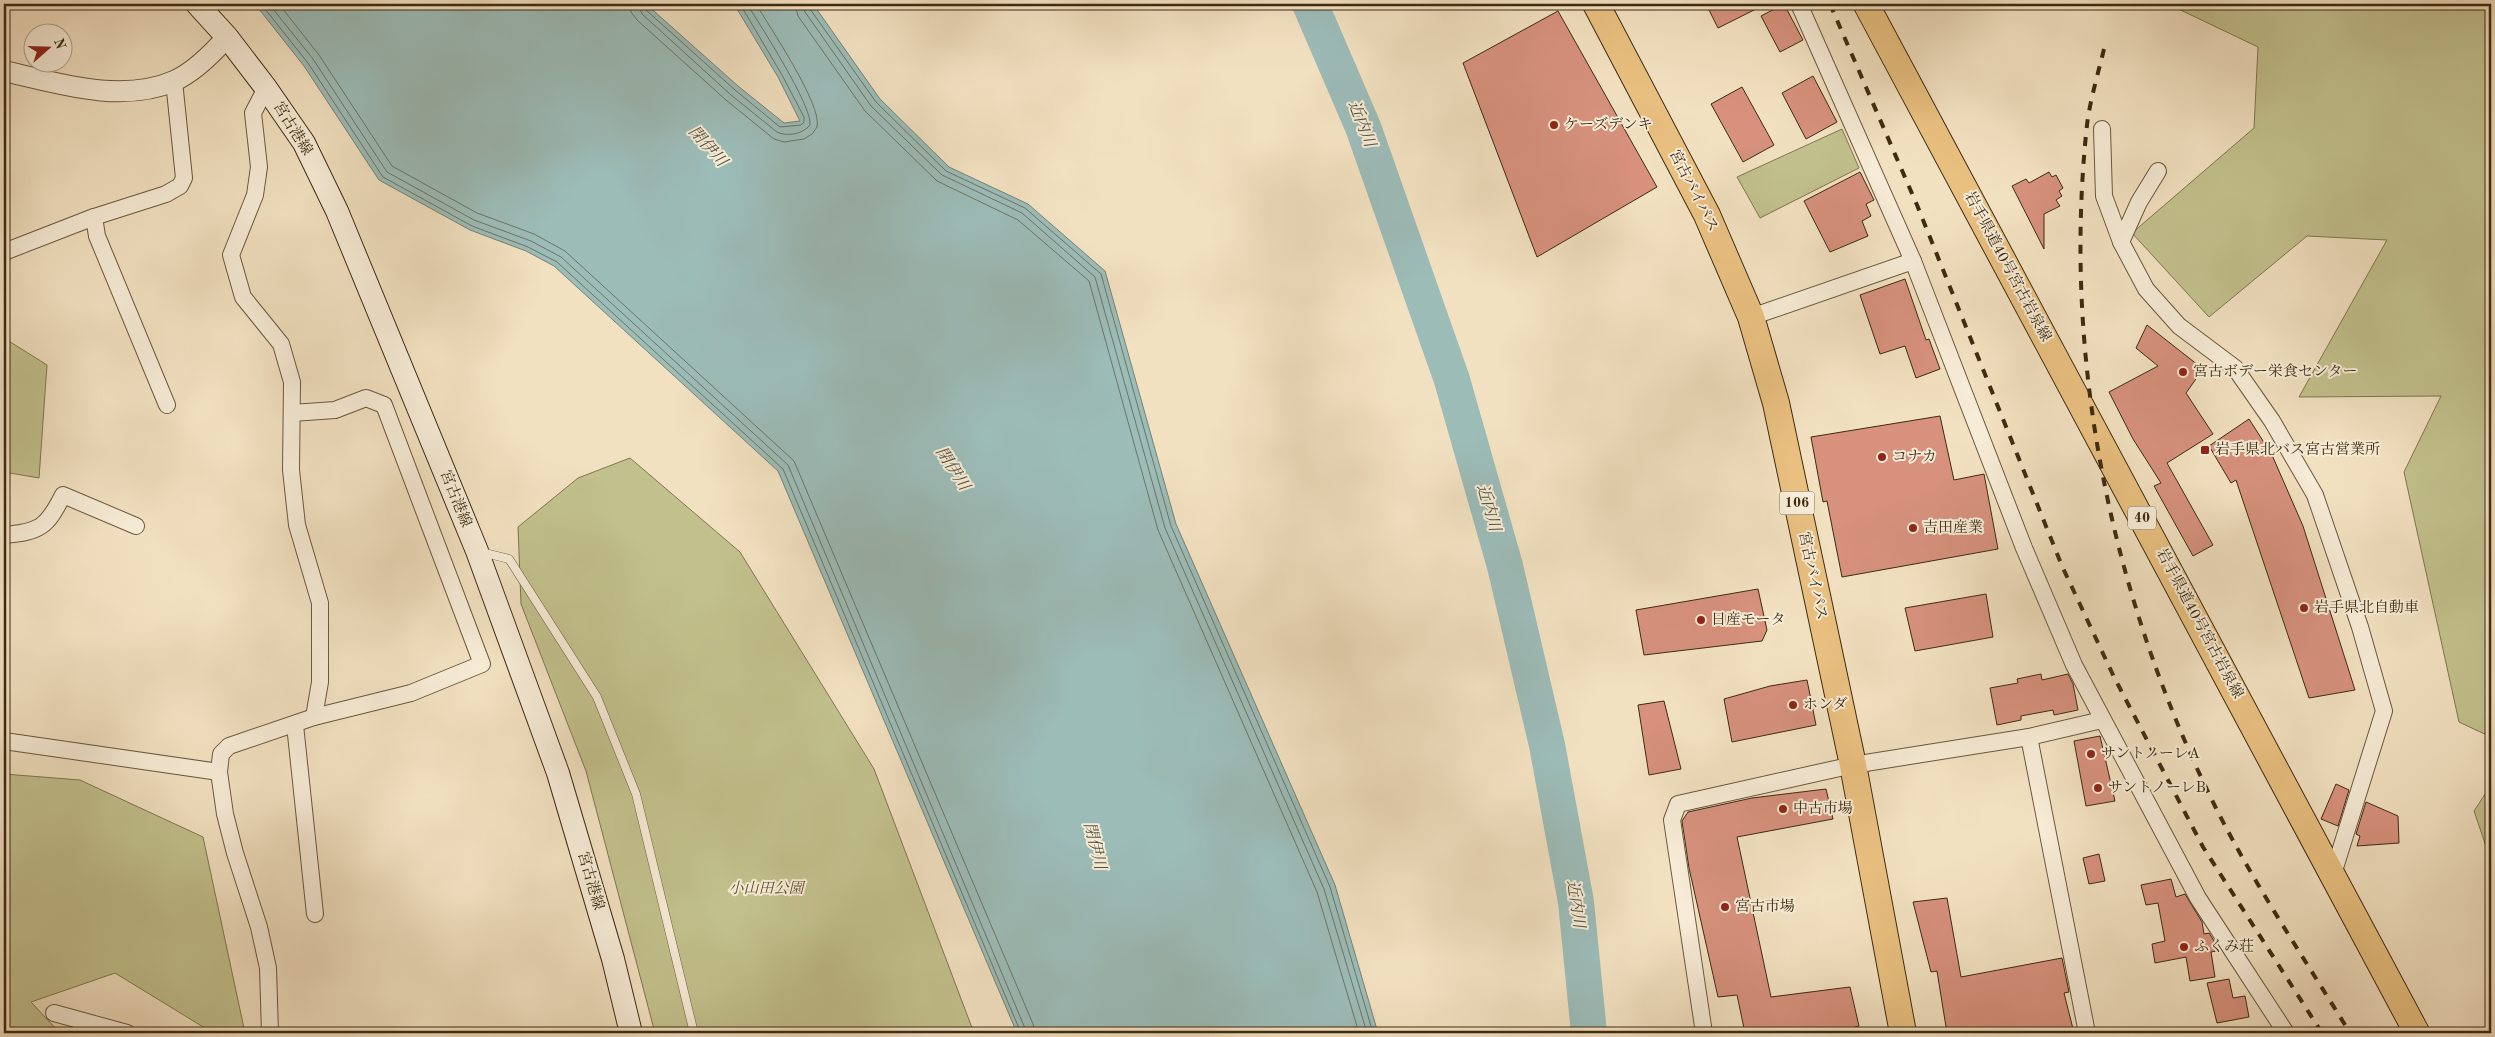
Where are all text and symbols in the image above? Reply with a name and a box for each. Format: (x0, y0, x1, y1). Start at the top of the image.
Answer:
north arrow (22, 22, 72, 72)
text: N (51, 36, 68, 52)
water label: 近内川 (1345, 98, 1380, 151)
street label: 宮古港線 (270, 99, 316, 158)
place label: ケーズデンキ (1564, 116, 1653, 133)
marker: ケーズデンキ (1548, 119, 1560, 131)
water label: 閉伊川 (685, 122, 732, 172)
street label: 宮古バイパス (1666, 147, 1722, 234)
street label: 岩手県道40号宮古岩泉線 (1961, 189, 2055, 344)
place label: 宮古ボデー栄食センター (2193, 363, 2357, 380)
marker: 宮古ボデー栄食センター (2177, 366, 2189, 378)
place label: 岩手県北バス宮古営業所 (2215, 441, 2380, 458)
water label: 閉伊川 (932, 443, 975, 495)
marker: 岩手県北バス宮古営業所 (2199, 444, 2211, 456)
place label: コナカ (1892, 449, 1937, 465)
marker: コナカ (1876, 451, 1888, 463)
street label: 宮古港線 (437, 468, 475, 530)
water label: 近内川 (1474, 482, 1505, 535)
road number: 106 (1780, 492, 1814, 514)
road number: 40 (2128, 506, 2156, 530)
place label: 吉田産業 (1923, 519, 1983, 536)
marker: 吉田産業 (1907, 522, 1919, 534)
street label: 宮古バイパス (1795, 530, 1831, 621)
street label: 岩手県道40号宮古岩泉線 (2153, 546, 2247, 701)
place label: 岩手県北自動車 (2314, 599, 2419, 616)
marker: 岩手県北自動車 (2298, 602, 2310, 614)
place label: 日産モータ (1711, 611, 1785, 628)
marker: 日産モータ (1695, 614, 1707, 626)
place label: ホンダ (1803, 696, 1847, 713)
marker: ホンダ (1787, 699, 1799, 711)
place label: サントノーレA (2101, 746, 2201, 762)
marker: サントノーレA (2085, 748, 2097, 760)
place label: サントノーレB (2108, 780, 2206, 796)
marker: サントノーレB (2092, 782, 2104, 794)
place label: 中古市場 (1793, 800, 1853, 817)
marker: 中古市場 (1777, 803, 1789, 815)
water label: 閉伊川 (1080, 820, 1110, 873)
street label: 宮古港線 (575, 850, 607, 912)
water label: 近内川 (1564, 879, 1589, 931)
park label: 小山田公園 (728, 880, 806, 897)
place label: 宮古市場 (1735, 898, 1795, 915)
marker: 宮古市場 (1719, 901, 1731, 913)
place label: ふくみ荘 (2194, 938, 2254, 955)
marker: ふくみ荘 (2178, 941, 2190, 953)

